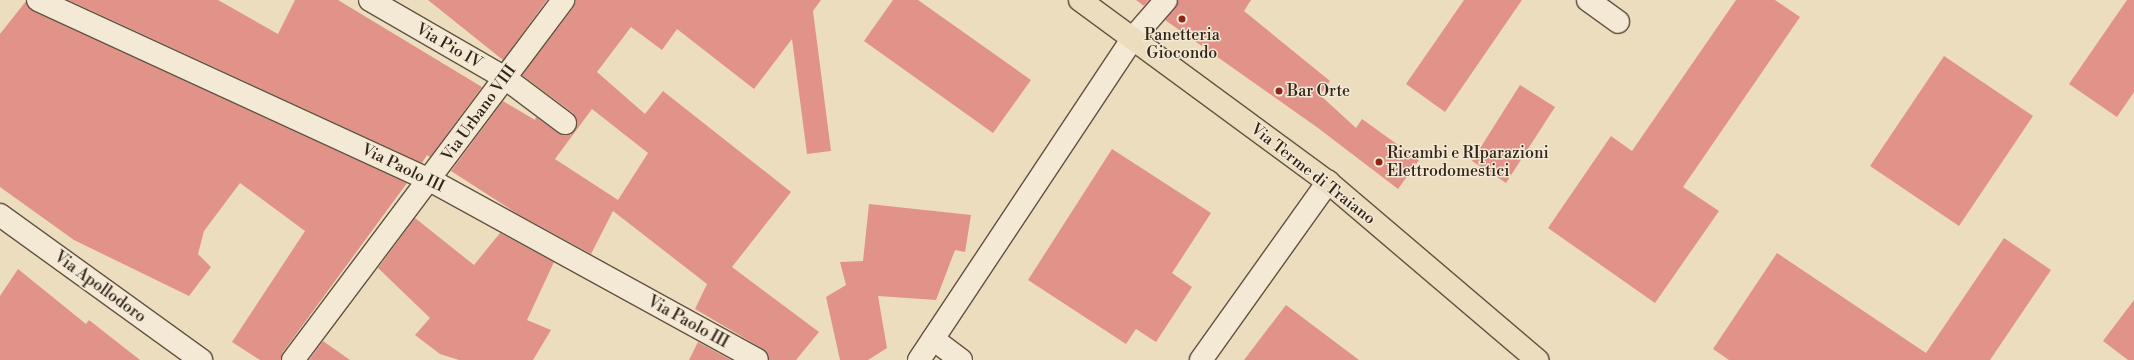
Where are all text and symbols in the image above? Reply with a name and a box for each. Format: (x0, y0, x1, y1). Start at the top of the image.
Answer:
marker: Panetteria Giocondo (1177, 14, 1187, 24)
street label: Via Pio IV (413, 19, 485, 73)
place label: Panetteria Giocondo (1144, 25, 1220, 63)
street label: Via Urbano VIII (438, 61, 520, 165)
place label: Bar Orte (1287, 81, 1350, 101)
marker: Bar Orte (1274, 86, 1284, 96)
street label: Via Terme di Traiano (1247, 119, 1379, 229)
street label: Via Paolo III (359, 140, 447, 196)
place label: Ricambi e RIparazioni Elettrodomestici (1387, 143, 1549, 181)
marker: Ricambi e RIparazioni Elettrodomestici (1374, 157, 1384, 167)
street label: Via Apollodoro (50, 247, 150, 327)
street label: Via Paolo III (644, 292, 732, 352)

